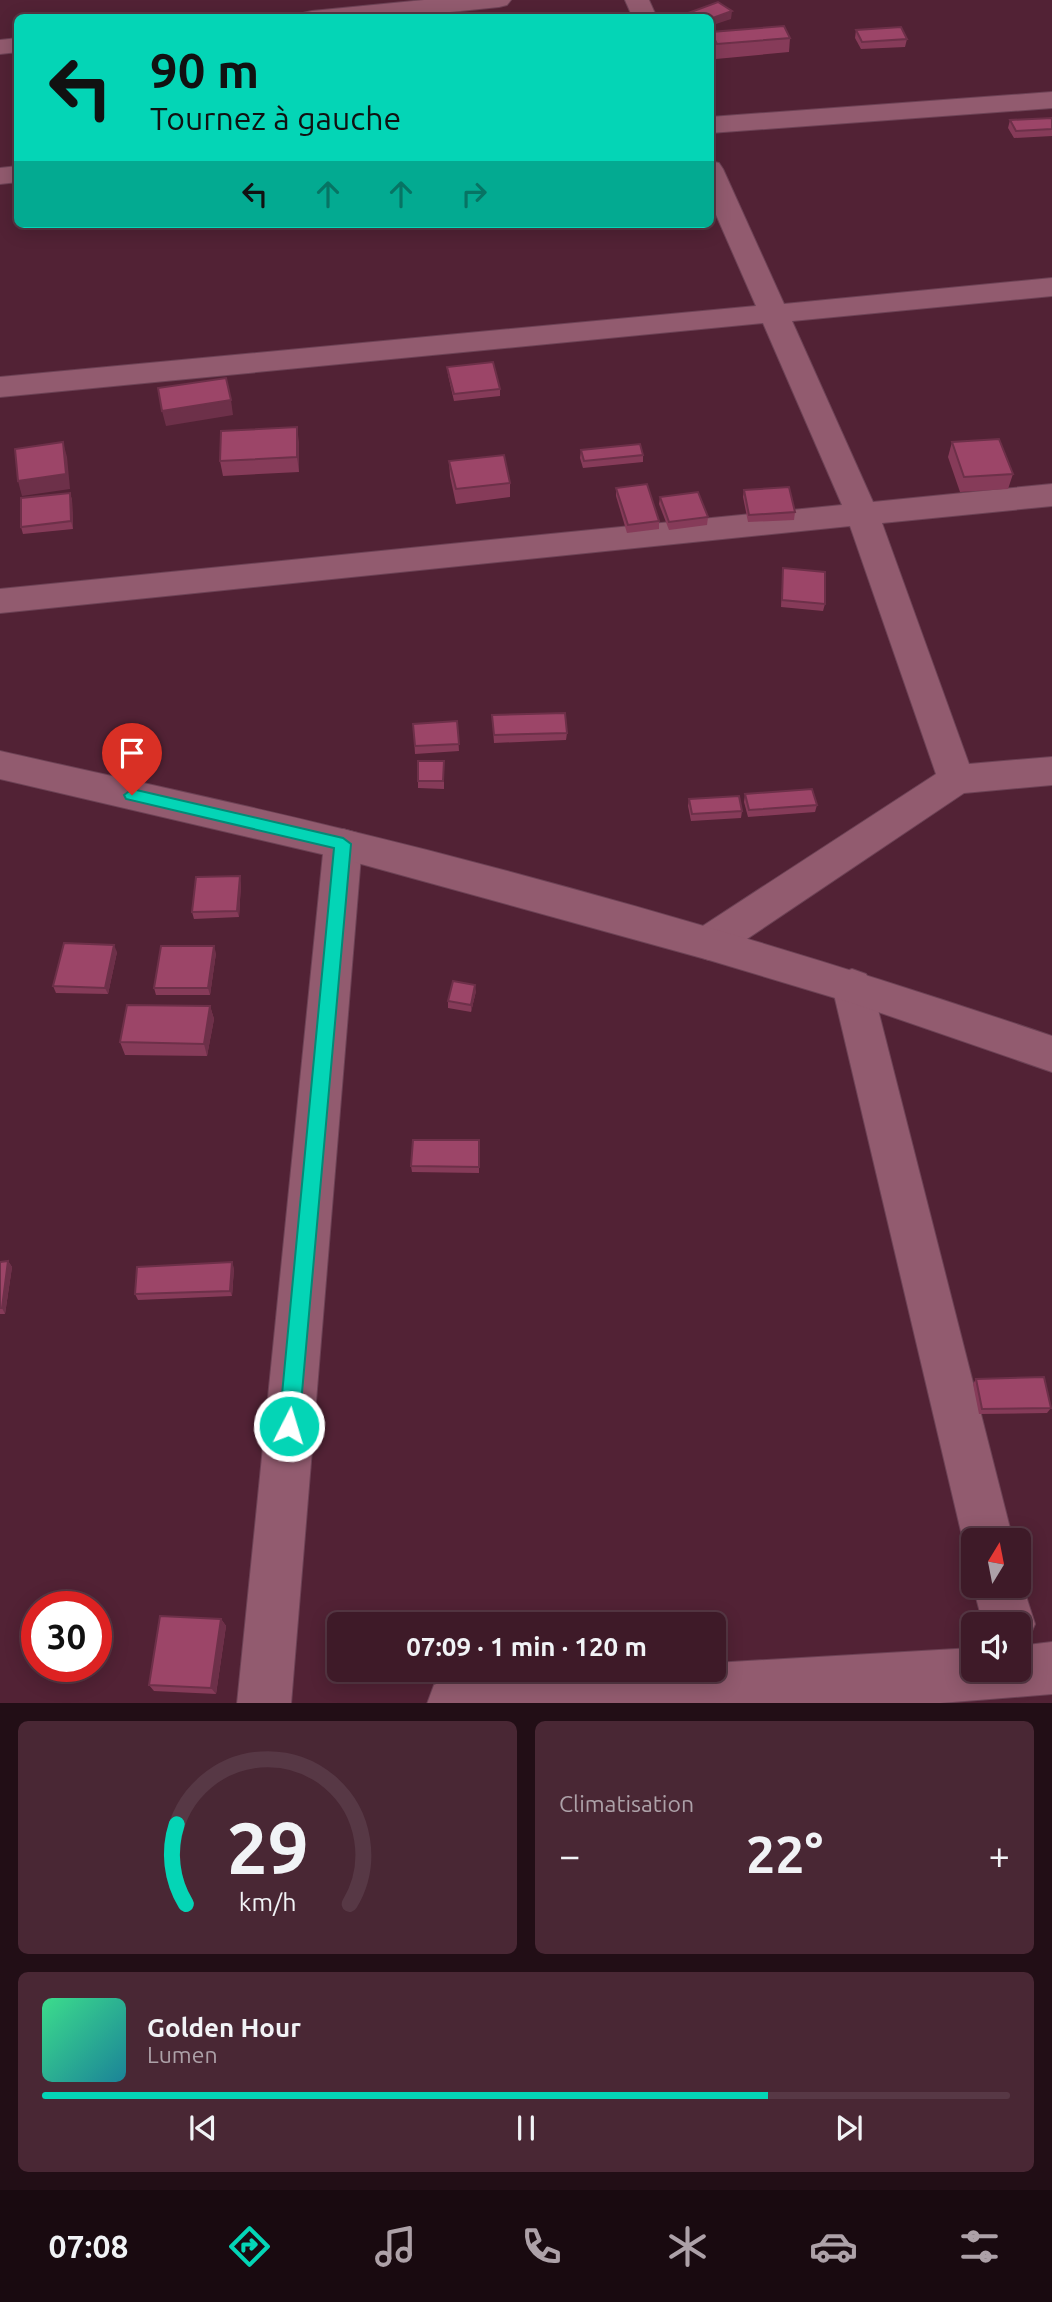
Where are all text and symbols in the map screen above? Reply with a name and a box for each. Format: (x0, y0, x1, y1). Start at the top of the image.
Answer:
icon: left (35, 42, 126, 133)
text: 90 m (150, 42, 259, 97)
text: Tournez à gauche (150, 100, 401, 136)
icon: left (236, 175, 274, 213)
icon: ahead (309, 175, 347, 213)
icon: ahead (382, 175, 420, 213)
icon: right (455, 175, 493, 213)
pin (102, 723, 162, 795)
icon: arrive (113, 734, 151, 772)
position arrow (252, 1389, 326, 1463)
north arrow (961, 1528, 1031, 1598)
map controls (961, 1528, 1031, 1682)
speed limit sign: 30 (21, 1591, 112, 1682)
button: sound (961, 1612, 1031, 1682)
text: 07:09 · 1 min · 120 m (406, 1632, 647, 1661)
text: Climatisation (559, 1791, 694, 1816)
text: 29 (226, 1806, 309, 1888)
text: 22° (746, 1825, 823, 1883)
text: − (559, 1834, 580, 1876)
text: + (989, 1834, 1010, 1876)
text: km/h (239, 1887, 296, 1915)
text: Golden Hour (147, 2013, 301, 2042)
text: Lumen (147, 2042, 218, 2067)
icon: previous (184, 2109, 222, 2147)
icon: pause (507, 2109, 545, 2147)
icon: next (830, 2109, 868, 2147)
icon: directions (225, 2222, 274, 2271)
icon: music (371, 2222, 420, 2271)
icon: phone (517, 2222, 566, 2271)
icon: climate (663, 2222, 712, 2271)
icon: car (809, 2222, 858, 2271)
icon: filters (955, 2222, 1004, 2271)
text: 07:08 (48, 2228, 129, 2264)

